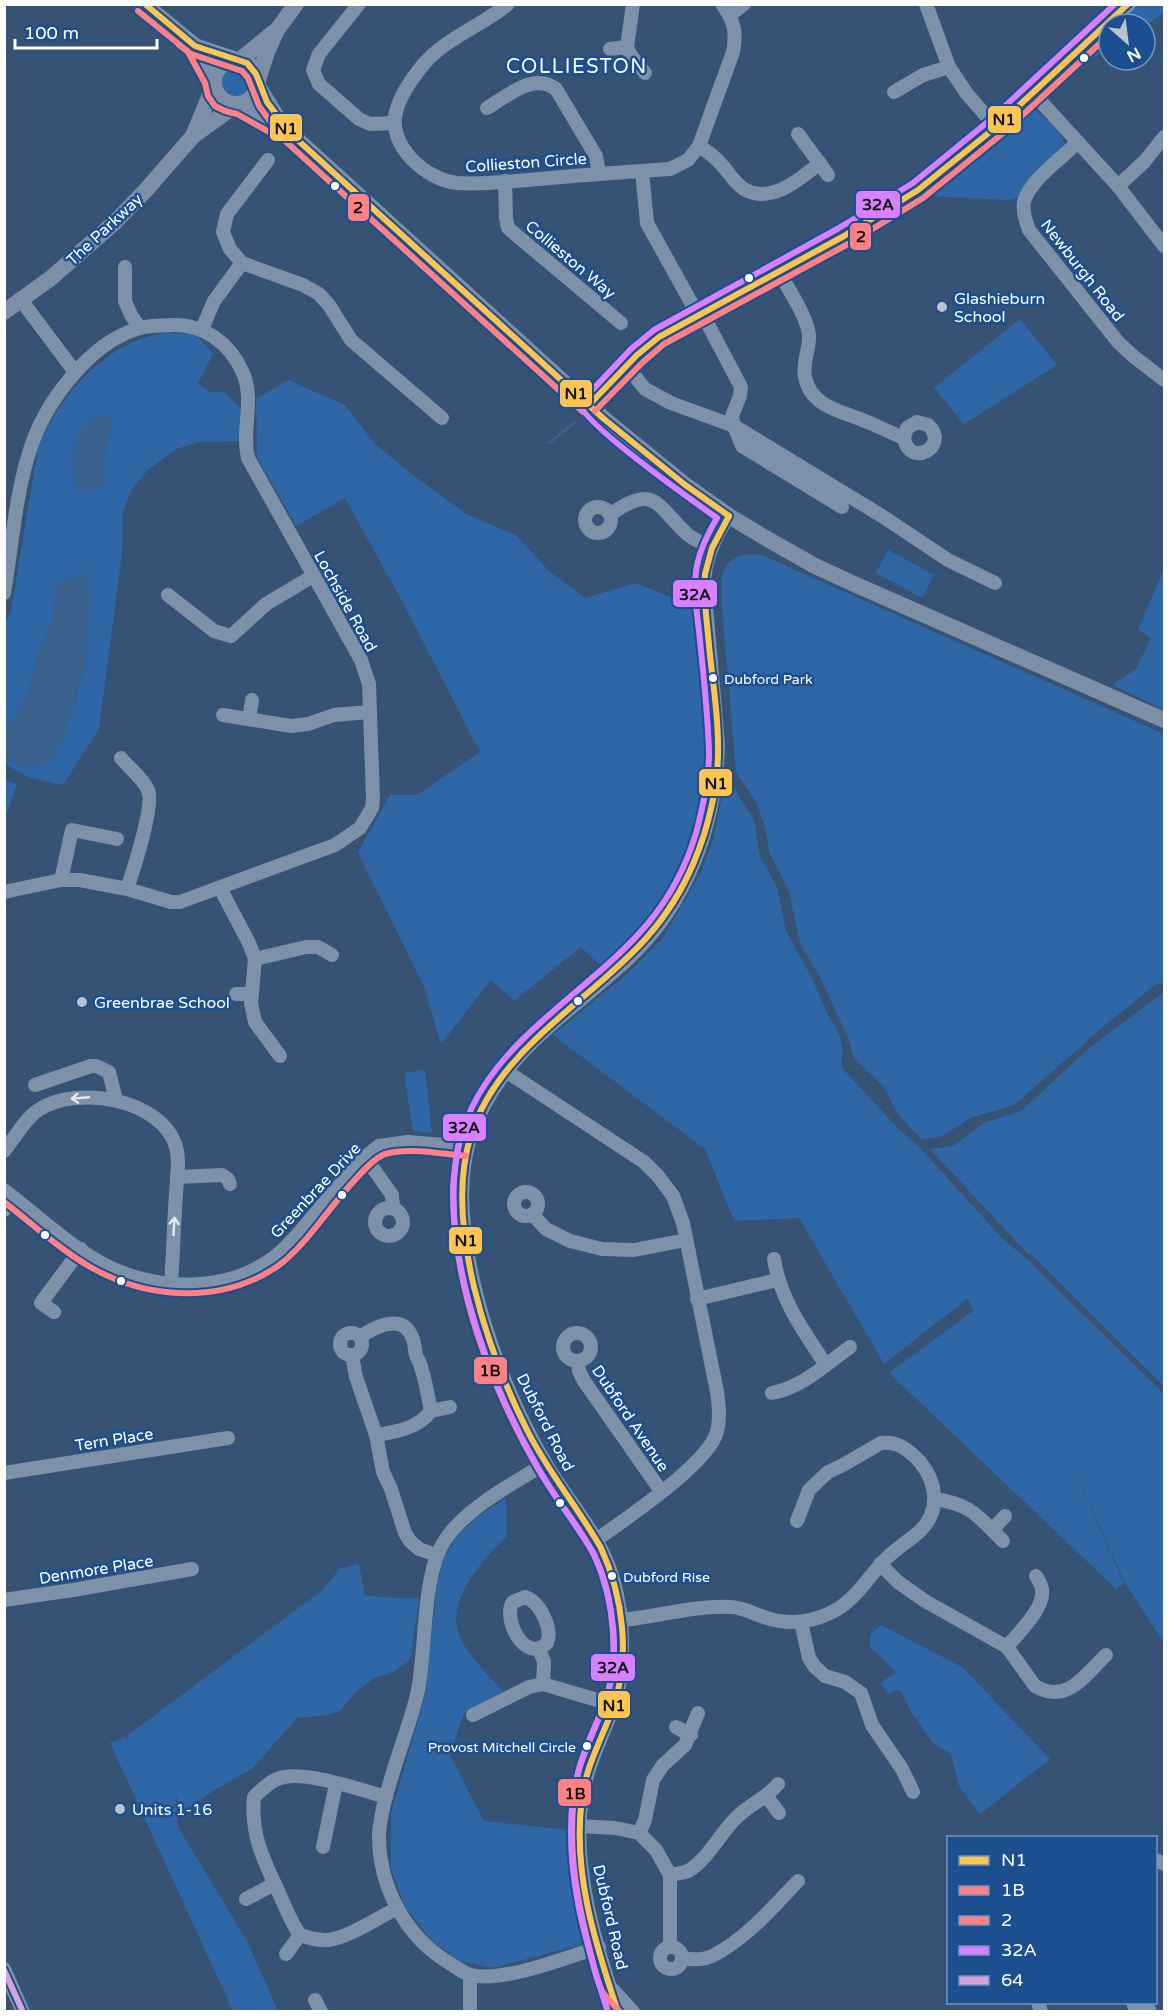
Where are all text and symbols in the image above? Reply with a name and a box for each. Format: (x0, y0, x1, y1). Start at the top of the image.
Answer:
scale bar (15, 12, 158, 50)
north arrow (1097, 12, 1157, 72)
text: 100 m (24, 22, 79, 44)
text: N (1123, 43, 1144, 66)
unlabelled marker (1078, 52, 1090, 64)
district label: COLLIESTON (506, 55, 648, 79)
line badge: N1 (987, 105, 1022, 134)
text: N1 (993, 110, 1015, 130)
line badge: N1 (269, 113, 303, 142)
text: N1 (275, 119, 297, 139)
street label: Collieston Circle (465, 149, 587, 177)
unlabelled marker (329, 180, 341, 192)
street label: The Parkway (62, 189, 147, 270)
line badge: 32A (855, 190, 901, 219)
line badge: 2 (347, 193, 370, 222)
text: 32A (862, 195, 894, 215)
text: 2 (353, 198, 363, 218)
street label: Collieston Way (521, 216, 620, 304)
street label: Newburgh Road (1036, 216, 1128, 326)
line badge: 2 (849, 222, 872, 251)
text: 2 (856, 227, 866, 247)
unlabelled marker (743, 272, 755, 284)
place label: Glashieburn School (954, 289, 1045, 327)
marker: Glashieburn School (935, 300, 949, 314)
line badge: N1 (559, 379, 593, 408)
text: N1 (565, 384, 587, 404)
street label: Lochside Road (309, 547, 381, 655)
line badge: 32A (672, 579, 718, 608)
text: 32A (679, 585, 711, 605)
place label: Dubford Park (724, 671, 813, 688)
marker: Dubford Park (707, 672, 719, 684)
line badge: N1 (698, 768, 733, 797)
text: N1 (705, 774, 727, 794)
place label: Greenbrae School (94, 993, 230, 1013)
marker: Greenbrae School (75, 995, 89, 1009)
unlabelled marker (572, 995, 584, 1007)
one-way arrow (71, 1093, 91, 1104)
line badge: 32A (442, 1113, 487, 1142)
text: 32A (448, 1118, 480, 1138)
street label: Greenbrae Drive (266, 1139, 365, 1243)
unlabelled marker (336, 1189, 348, 1201)
one-way arrow (169, 1217, 180, 1237)
line badge: N1 (448, 1226, 483, 1255)
unlabelled marker (39, 1229, 51, 1241)
text: N1 (455, 1231, 477, 1251)
unlabelled marker (115, 1275, 127, 1287)
line badge: 1B (473, 1356, 508, 1385)
text: 1B (479, 1361, 501, 1381)
street label: Dubford Avenue (587, 1361, 673, 1476)
street label: Dubford Road (512, 1370, 578, 1475)
street label: Tern Place (74, 1424, 155, 1456)
unlabelled marker (554, 1497, 566, 1509)
street label: Denmore Place (38, 1551, 155, 1589)
place label: Dubford Rise (623, 1569, 710, 1586)
marker: Dubford Rise (606, 1570, 618, 1582)
line badge: 32A (590, 1653, 636, 1682)
text: 32A (597, 1658, 629, 1678)
line badge: N1 (597, 1690, 631, 1719)
text: N1 (603, 1696, 625, 1716)
place label: Provost Mitchell Circle (428, 1739, 576, 1756)
marker: Provost Mitchell Circle (581, 1740, 593, 1752)
line badge: 1B (557, 1778, 592, 1807)
text: 1B (564, 1784, 586, 1804)
place label: Units 1-16 (132, 1800, 212, 1820)
marker: Units 1-16 (113, 1802, 127, 1816)
legend (947, 1836, 1157, 2004)
text: N1 (1001, 1849, 1027, 1871)
street label: Dubford Road (588, 1863, 632, 1972)
text: 1B (1001, 1879, 1025, 1901)
text: 2 (1001, 1909, 1012, 1931)
text: 32A (1001, 1939, 1037, 1961)
text: 64 (1001, 1969, 1024, 1991)

